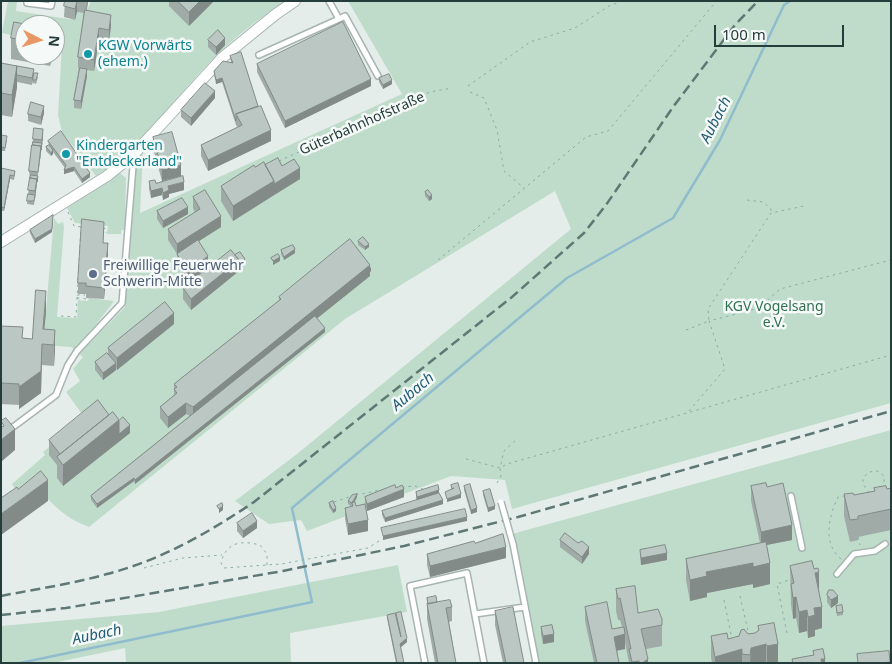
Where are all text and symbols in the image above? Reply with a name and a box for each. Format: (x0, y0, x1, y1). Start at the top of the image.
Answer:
north arrow (15, 15, 65, 65)
scale bar (717, 15, 847, 47)
text: 100 m (722, 24, 766, 44)
text: N (44, 35, 64, 48)
place label: KGW Vorwärts (ehem.) (98, 38, 192, 70)
marker: KGW Vorwärts (ehem.) (82, 48, 94, 60)
street label: Güterbahnhofstraße (297, 89, 427, 159)
water label: Aubach (697, 94, 735, 146)
place label: Kindergarten "Entdeckerland" (76, 138, 182, 170)
marker: Kindergarten "Entdeckerland" (60, 148, 72, 160)
place label: Freiwillige Feuerwehr Schwerin-Mitte (103, 258, 244, 290)
marker: Freiwillige Feuerwehr Schwerin-Mitte (87, 268, 99, 280)
park label: KGV Vogelsang e.V. (724, 299, 824, 332)
water label: Aubach (388, 369, 438, 415)
water label: Aubach (71, 621, 123, 649)

